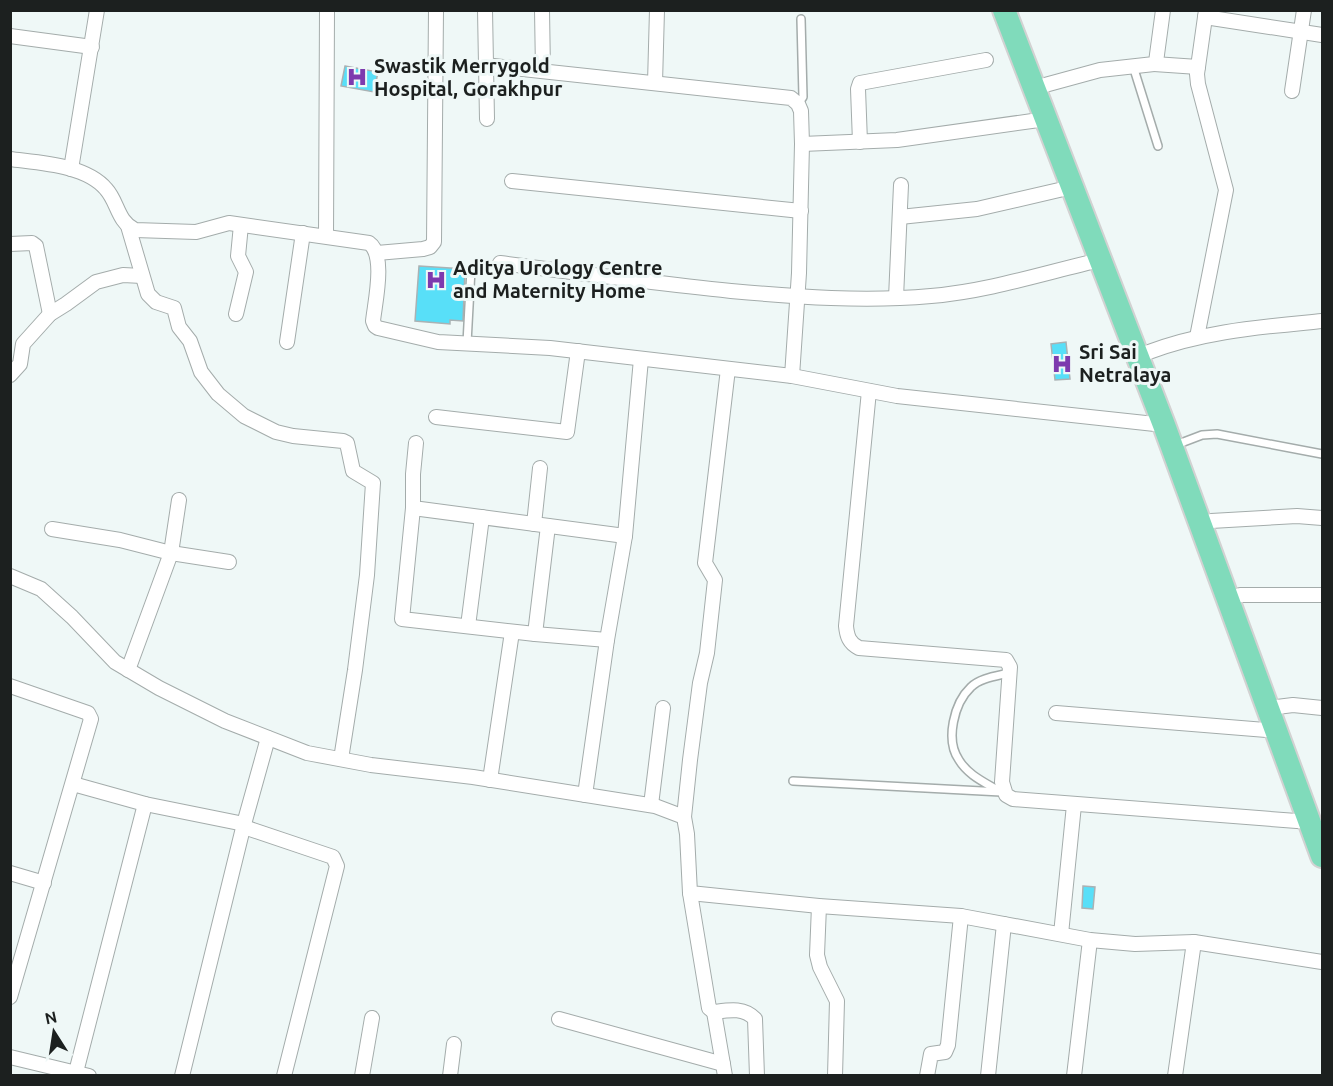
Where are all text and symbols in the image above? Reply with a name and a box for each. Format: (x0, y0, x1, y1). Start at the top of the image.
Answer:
place label: Swastik Merrygold Hospital, Gorakhpur (374, 54, 563, 100)
hospital icon: Swastik Merrygold Hospital, Gorakhpur (345, 65, 369, 89)
place label: Aditya Urology Centre and Maternity Home (453, 256, 662, 302)
hospital icon: Aditya Urology Centre and Maternity Home (424, 268, 448, 292)
place label: Sri Sai Netralaya (1079, 340, 1171, 386)
hospital icon: Sri Sai Netralaya (1050, 352, 1074, 376)
north arrow (24, 1002, 84, 1062)
text: N (43, 1007, 59, 1027)

